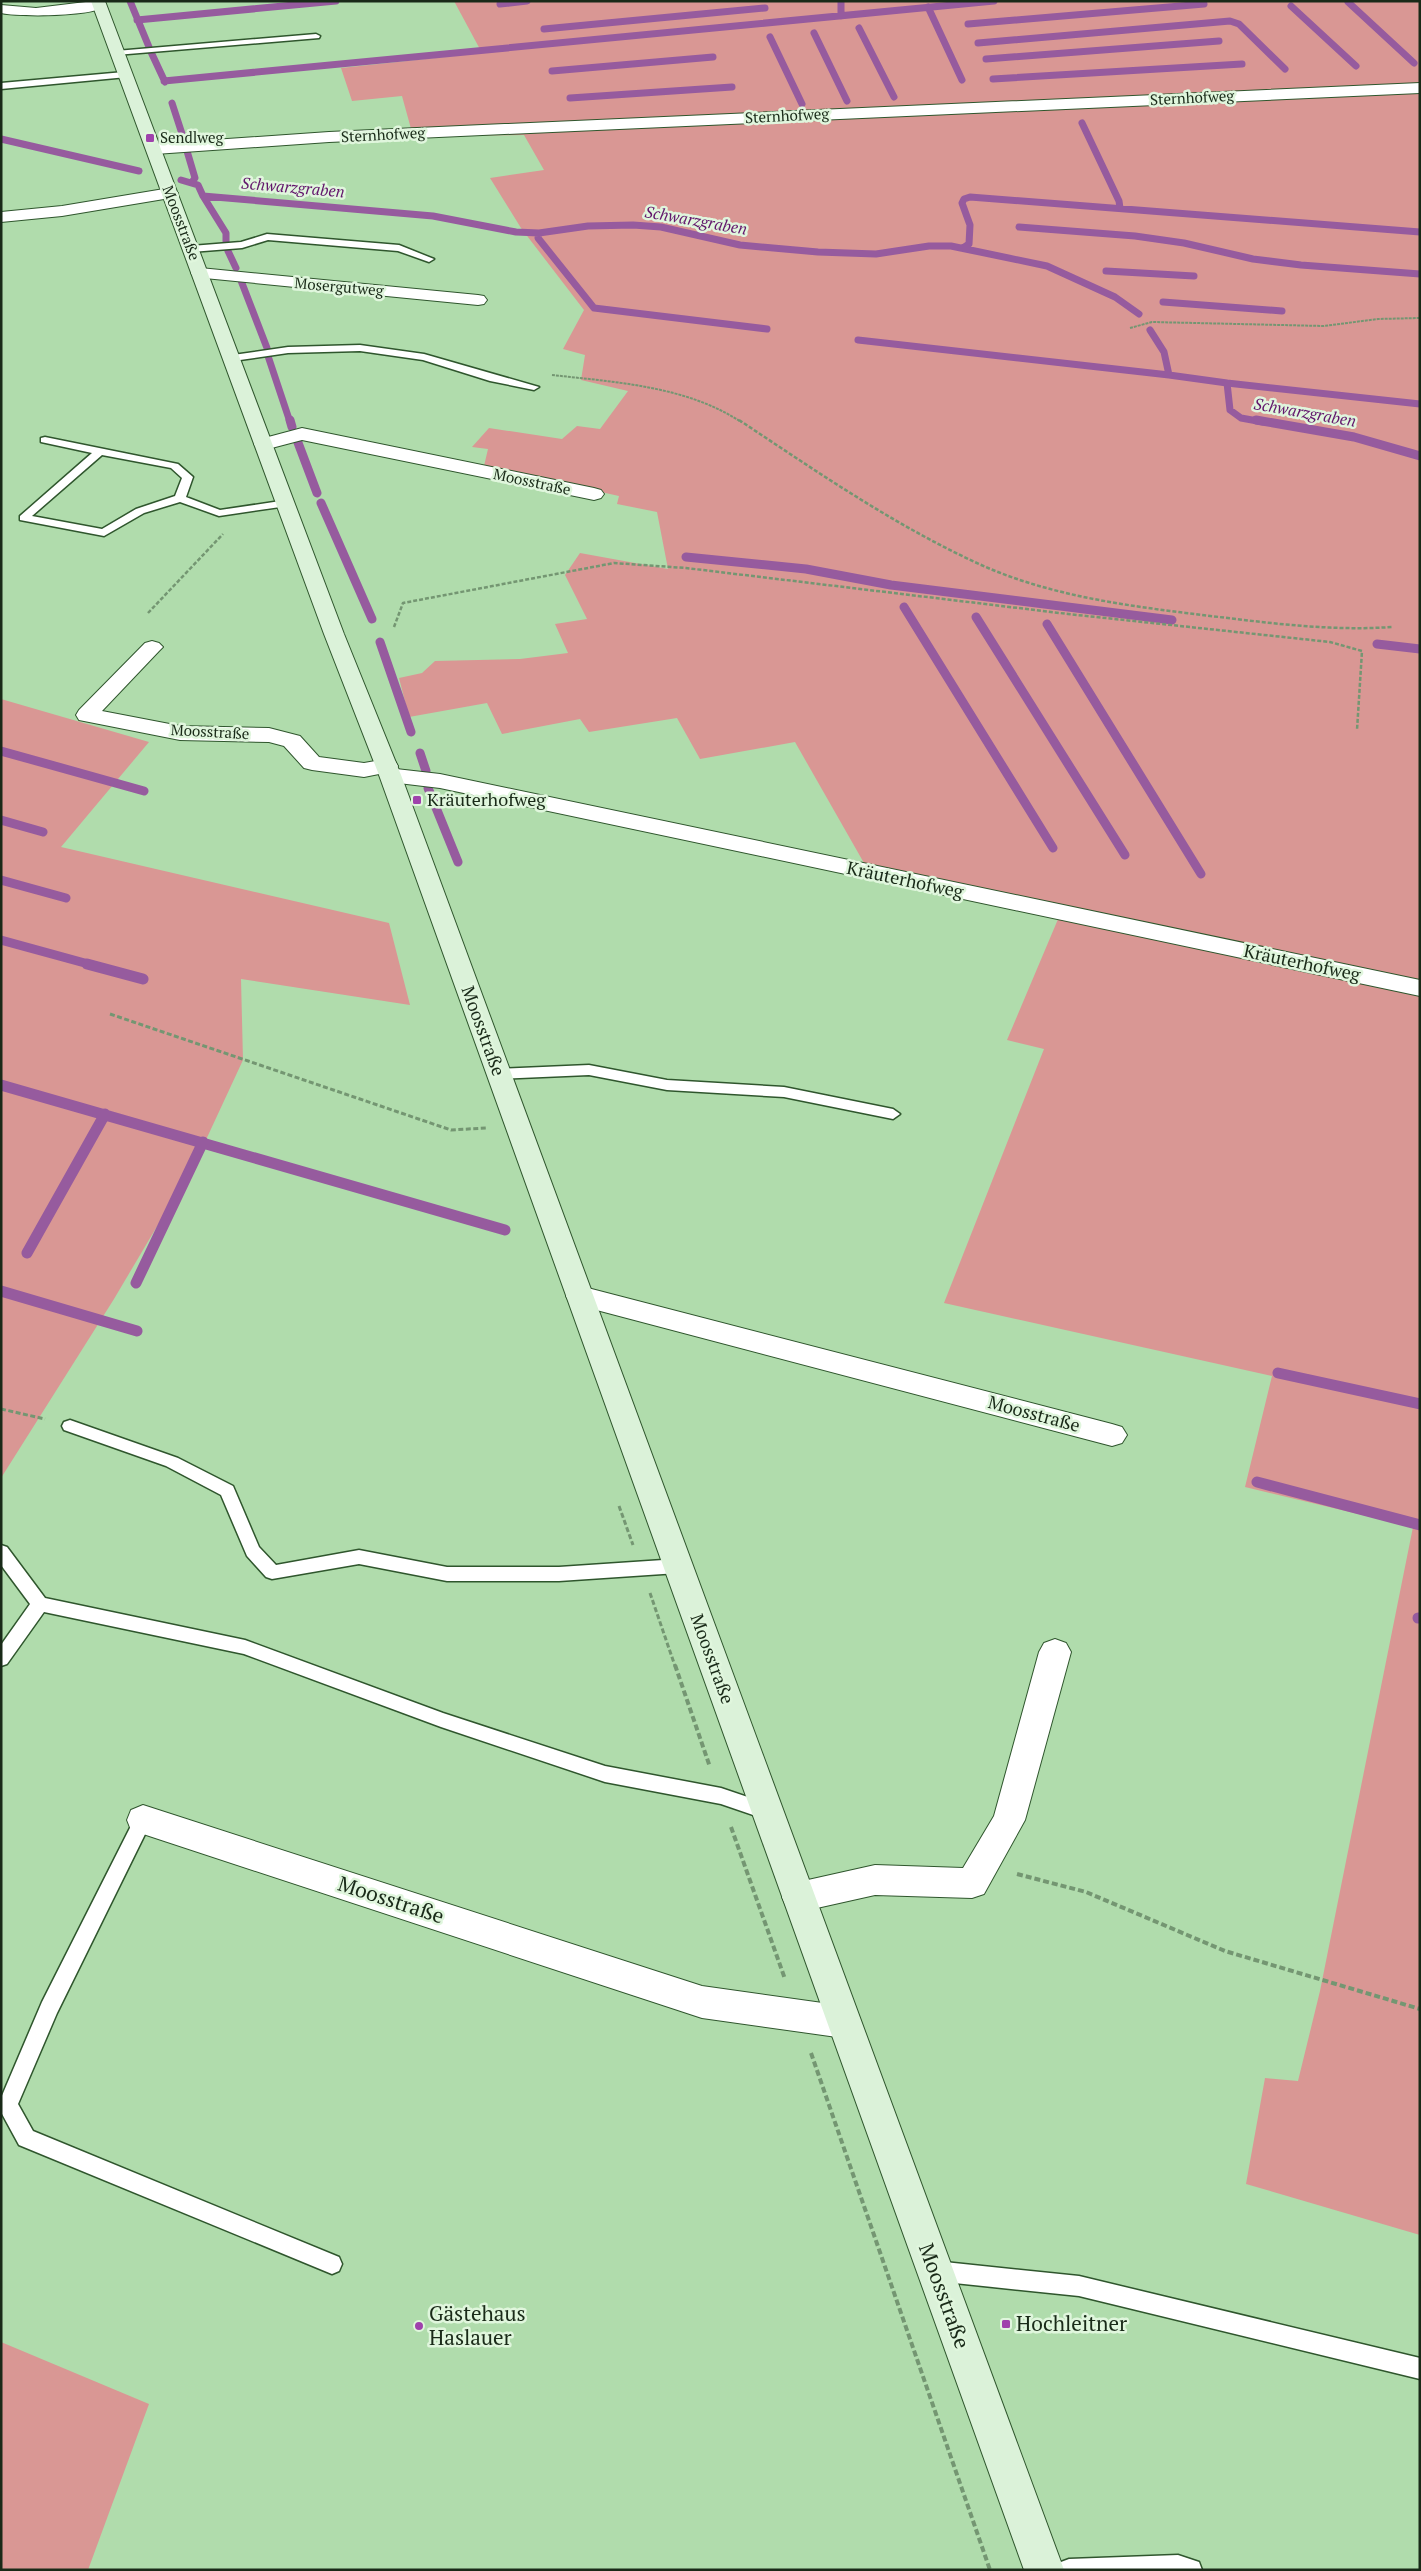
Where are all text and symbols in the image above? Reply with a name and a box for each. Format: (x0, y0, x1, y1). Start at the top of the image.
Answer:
street label: Sternhofweg (1149, 85, 1236, 109)
street label: Sternhofweg (744, 103, 831, 127)
street label: Sternhofweg (340, 122, 427, 146)
place label: Sendlweg (160, 127, 225, 147)
marker: Sendlweg (144, 132, 156, 144)
water label: Schwarzgraben (240, 172, 346, 202)
street label: Moosstraße (159, 182, 205, 263)
water label: Schwarzgraben (643, 200, 749, 240)
street label: Mosergutweg (294, 272, 386, 300)
water label: Schwarzgraben (1252, 392, 1358, 432)
street label: Moosstraße (492, 463, 573, 499)
street label: Moosstraße (170, 719, 250, 743)
place label: Kräuterhofweg (427, 787, 546, 811)
marker: Kräuterhofweg (411, 794, 423, 806)
street label: Kräuterhofweg (845, 855, 966, 903)
street label: Kräuterhofweg (1242, 938, 1363, 986)
street label: Moosstraße (457, 982, 511, 1079)
street label: Moosstraße (986, 1389, 1083, 1437)
street label: Moosstraße (686, 1610, 740, 1707)
street label: Moosstraße (335, 1869, 448, 1929)
street label: Moosstraße (913, 2239, 977, 2352)
place label: Gästehaus Haslauer (429, 2299, 526, 2351)
place label: Hochleitner (1016, 2309, 1127, 2337)
marker: Hochleitner (1000, 2318, 1012, 2330)
marker: Gästehaus Haslauer (413, 2320, 425, 2332)

